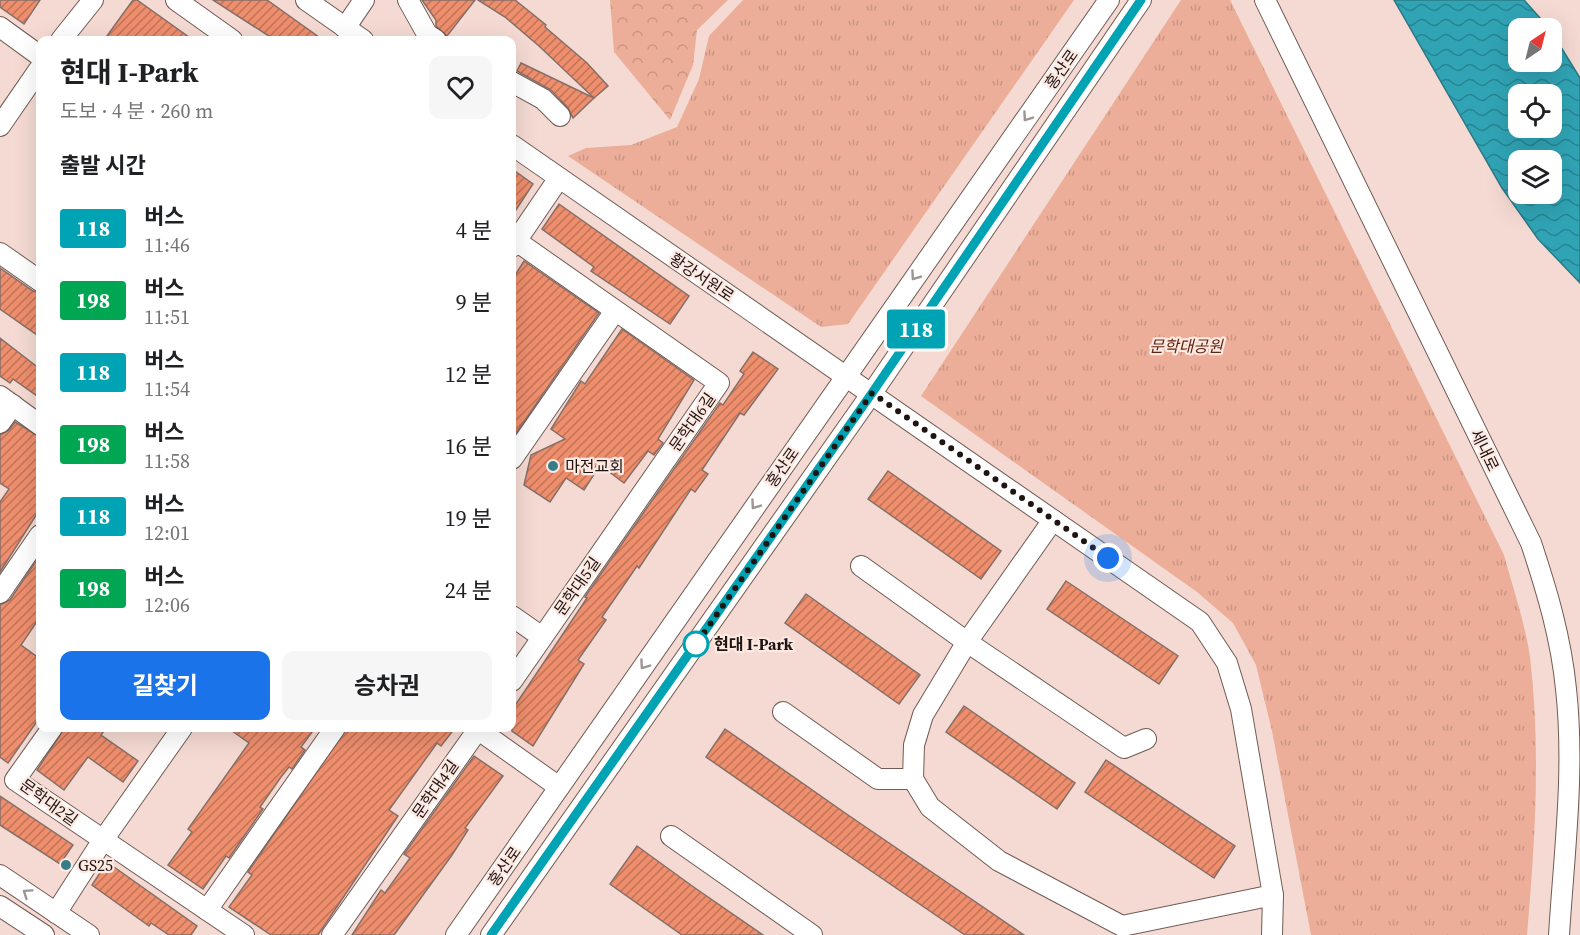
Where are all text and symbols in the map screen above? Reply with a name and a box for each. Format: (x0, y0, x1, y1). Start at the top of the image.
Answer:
north arrow (1508, 18, 1562, 72)
map controls (1508, 18, 1562, 204)
street label: 홍산로 (1039, 44, 1083, 93)
text: 현대 I-Park (60, 53, 199, 91)
button: heart (429, 56, 492, 119)
button: locate (1508, 84, 1562, 138)
text: 도보 · 4 분 · 260 m (60, 97, 213, 125)
one-way arrow (1023, 110, 1034, 121)
text: 출발 시간 (60, 150, 146, 180)
button: layers (1508, 150, 1562, 204)
text: 버스 (144, 201, 184, 231)
text: 118 (76, 214, 110, 243)
text: 4 분 (456, 215, 492, 245)
text: 11:46 (144, 231, 190, 259)
street label: 황강서원로 (665, 247, 739, 307)
one-way arrow (911, 270, 922, 281)
text: 버스 (144, 273, 184, 303)
text: 198 (76, 286, 110, 315)
text: 9 분 (456, 287, 492, 317)
text: 11:51 (144, 303, 190, 331)
line badge: 118 (882, 310, 950, 348)
text: 118 (899, 315, 933, 344)
park label: 문학대공원 (1149, 335, 1224, 357)
text: 버스 (144, 345, 184, 375)
text: 118 (76, 358, 110, 387)
text: 12 분 (445, 359, 492, 389)
text: 11:54 (144, 375, 190, 403)
street label: 문학대6길 (664, 388, 720, 456)
text: 버스 (144, 417, 184, 447)
street label: 세내로 (1465, 425, 1505, 475)
text: 198 (76, 430, 110, 459)
text: 16 분 (445, 431, 492, 461)
street label: 홍산로 (760, 442, 804, 491)
text: 11:58 (144, 447, 190, 475)
place label: 마전교회 (565, 455, 624, 477)
marker: 마전교회 (546, 459, 560, 473)
text: 버스 (144, 489, 184, 519)
one-way arrow (751, 498, 762, 509)
text: 118 (76, 502, 110, 531)
text: 19 분 (445, 503, 492, 533)
text: 12:01 (144, 519, 190, 547)
your location (1093, 543, 1123, 573)
street label: 문학대5길 (549, 552, 605, 620)
text: 버스 (144, 561, 184, 591)
text: 198 (76, 574, 110, 603)
text: 24 분 (445, 575, 492, 605)
text: 12:06 (144, 591, 190, 619)
marker: 현대 I-Park (683, 631, 709, 657)
place label: 현대 I-Park (714, 633, 794, 655)
button: 길찾기 (60, 651, 270, 720)
button: 승차권 (282, 651, 492, 720)
one-way arrow (640, 658, 651, 669)
street label: 문학대4길 (407, 755, 463, 823)
street label: 문학대2길 (15, 773, 83, 831)
street label: 홍산로 (482, 841, 526, 890)
place label: GS25 (78, 854, 113, 876)
marker: GS25 (59, 858, 73, 872)
one-way arrow (22, 889, 33, 900)

